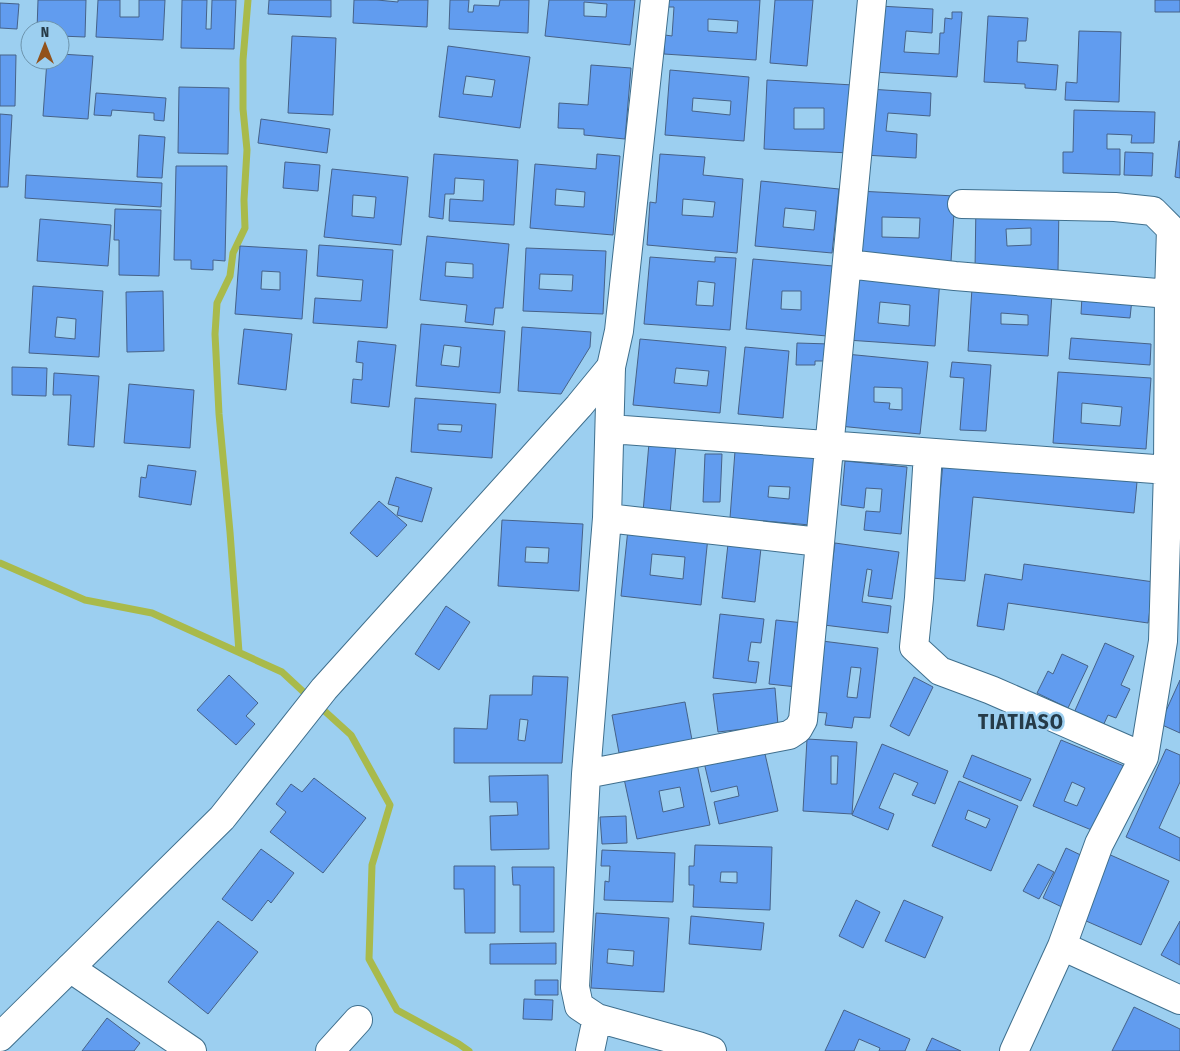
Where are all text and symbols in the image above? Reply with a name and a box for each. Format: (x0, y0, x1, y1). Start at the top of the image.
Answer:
north arrow (20, 20, 70, 70)
text: N (41, 24, 49, 41)
district label: TIATIASO (978, 709, 1064, 735)

